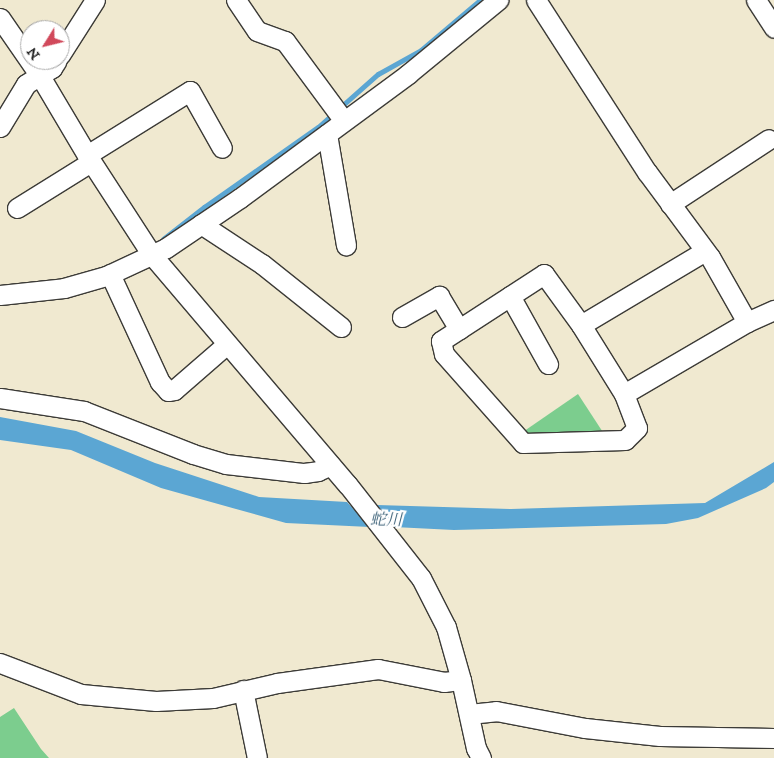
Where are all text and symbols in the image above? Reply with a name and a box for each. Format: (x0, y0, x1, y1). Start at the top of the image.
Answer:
north arrow (20, 20, 70, 70)
text: N (23, 43, 44, 63)
water label: 蛇川 (370, 510, 402, 530)

